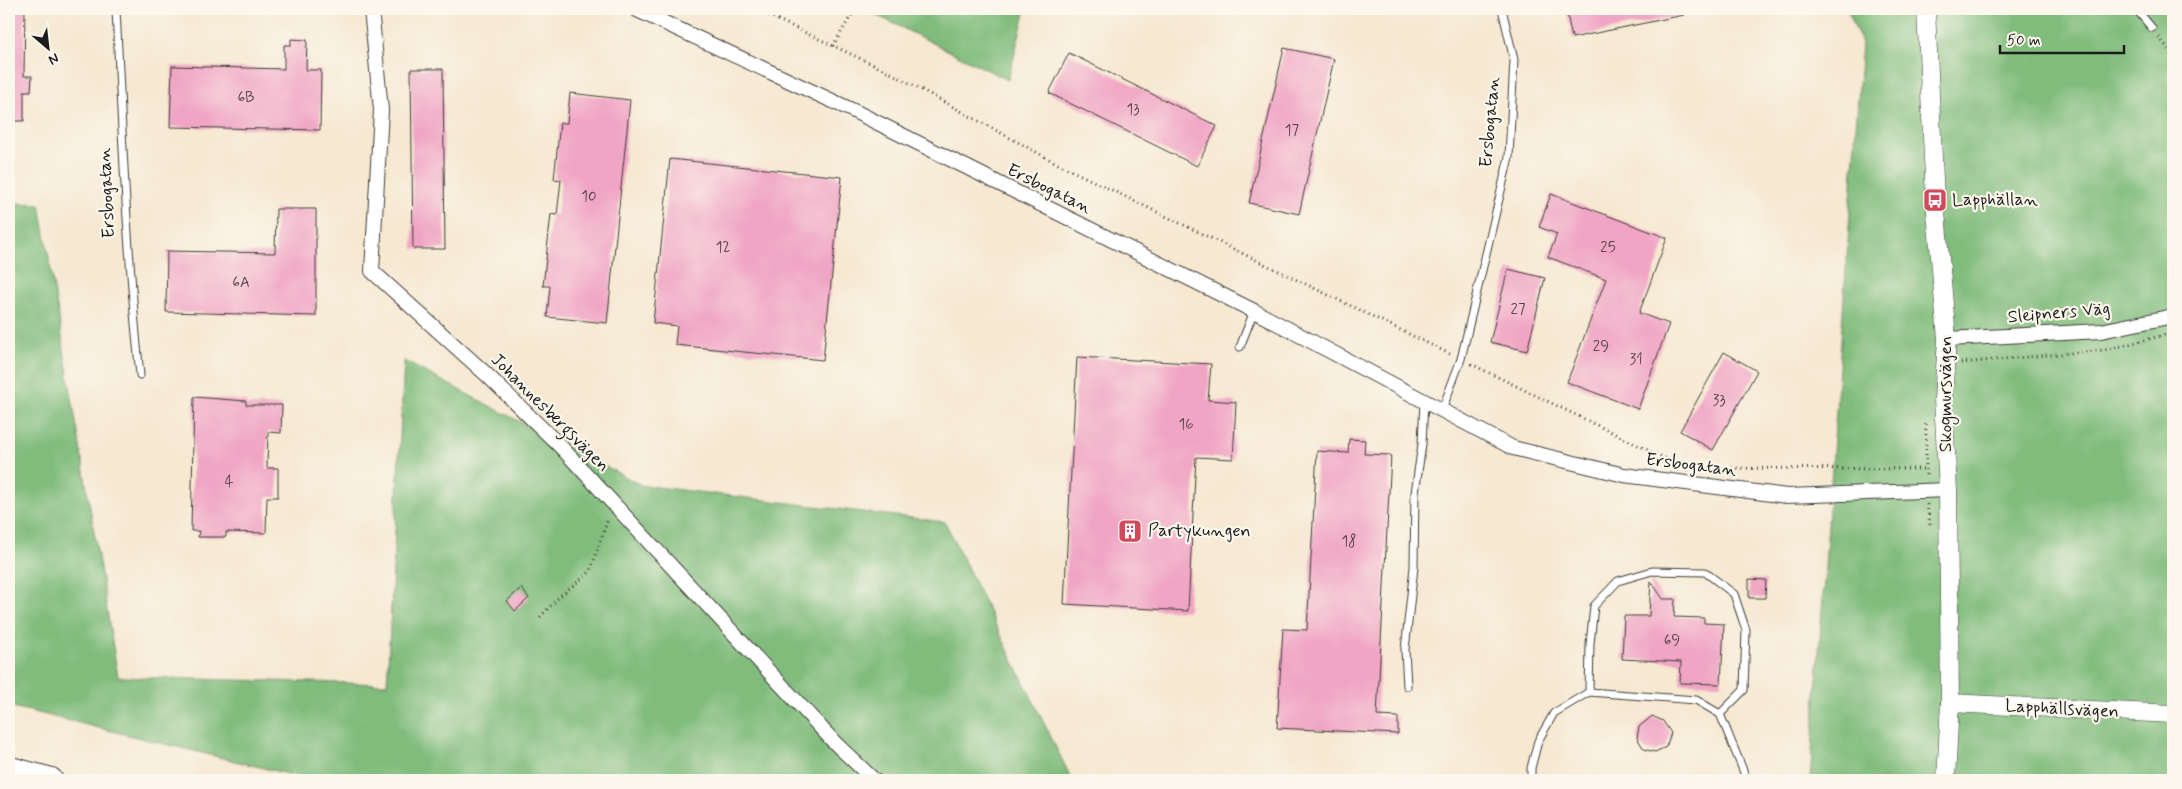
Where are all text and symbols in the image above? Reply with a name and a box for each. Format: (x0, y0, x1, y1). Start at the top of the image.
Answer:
north arrow (22, 22, 72, 72)
scale bar (2000, 22, 2123, 54)
text: 50 m (2007, 31, 2041, 51)
text: N (45, 48, 62, 69)
street label: Ersbogatan (1474, 76, 1506, 168)
house number: 6B (237, 88, 255, 108)
house number: 13 (1126, 100, 1140, 120)
house number: 17 (1285, 121, 1300, 141)
street label: Ersbogatan (93, 147, 121, 239)
street label: Ersbogatan (1003, 158, 1095, 220)
house number: 10 (581, 187, 597, 207)
bus stop icon: Lapphällan (1922, 187, 1948, 213)
place label: Lapphällan (1952, 188, 2038, 212)
house number: 12 (716, 238, 730, 258)
house number: 25 (1600, 238, 1616, 258)
house number: 6A (232, 273, 250, 293)
street label: Sleipners Väg (2007, 297, 2111, 329)
house number: 27 (1511, 300, 1526, 320)
street label: Skogmursvägen (1934, 336, 1959, 452)
house number: 29 (1593, 337, 1609, 357)
street label: Johannesbergsvägen (484, 348, 615, 479)
house number: 31 (1629, 350, 1643, 370)
house number: 33 (1712, 391, 1726, 411)
house number: 16 (1178, 415, 1194, 435)
street label: Ersbogatan (1644, 448, 1738, 482)
house number: 4 (225, 472, 234, 492)
building icon: Partykungen (1117, 518, 1143, 544)
place label: Partykungen (1148, 519, 1251, 543)
house number: 18 (1342, 532, 1356, 552)
house number: 69 (1664, 631, 1680, 651)
street label: Lapphällsvägen (2005, 694, 2119, 724)

